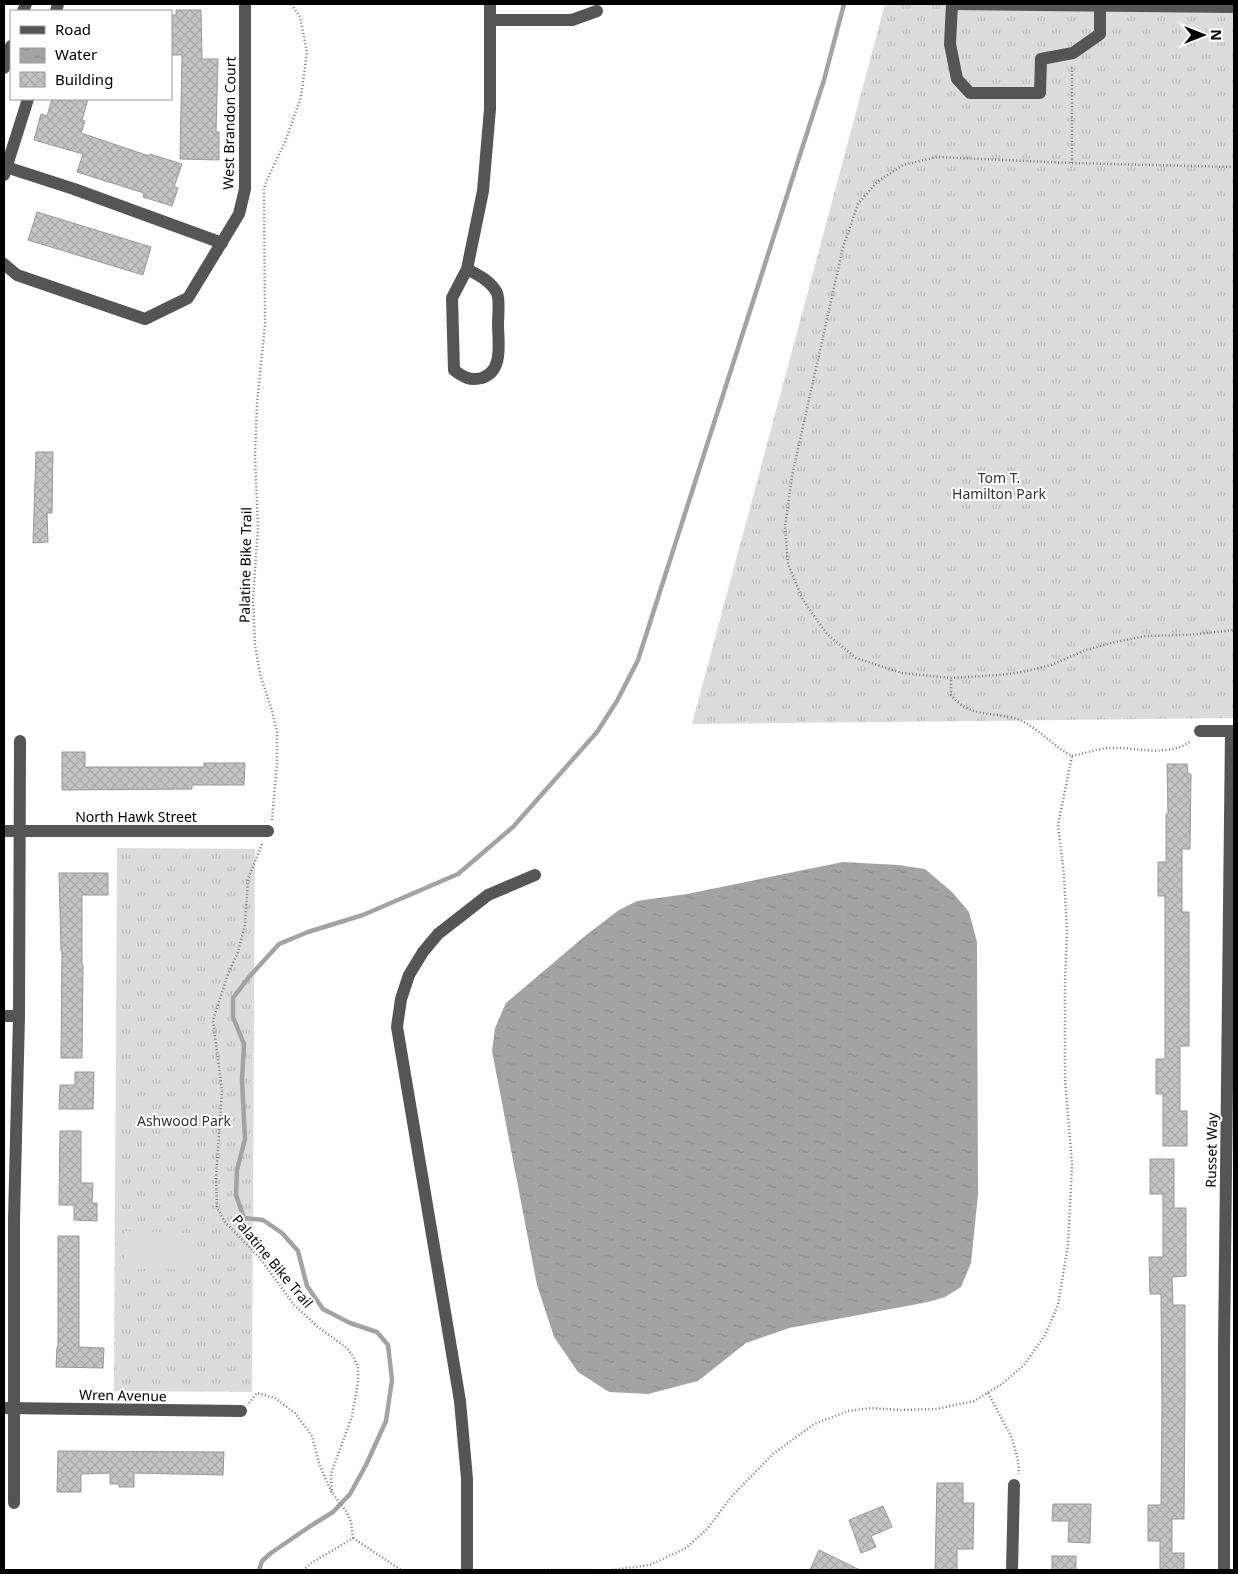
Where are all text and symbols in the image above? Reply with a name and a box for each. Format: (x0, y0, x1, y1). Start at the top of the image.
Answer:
legend (10, 10, 172, 100)
north arrow (1178, 10, 1228, 60)
text: Road (55, 19, 91, 39)
text: N (1207, 29, 1226, 41)
text: Water (55, 44, 97, 64)
street label: West Brandon Court (218, 56, 240, 190)
text: Building (55, 69, 113, 89)
park label: Tom T. Hamilton Park (952, 468, 1046, 503)
street label: Palatine Bike Trail (234, 507, 256, 623)
street label: North Hawk Street (75, 807, 197, 826)
park label: Ashwood Park (137, 1111, 232, 1130)
street label: Russet Way (1201, 1111, 1221, 1188)
street label: Palatine Bike Trail (228, 1210, 318, 1312)
street label: Wren Avenue (79, 1385, 167, 1405)

